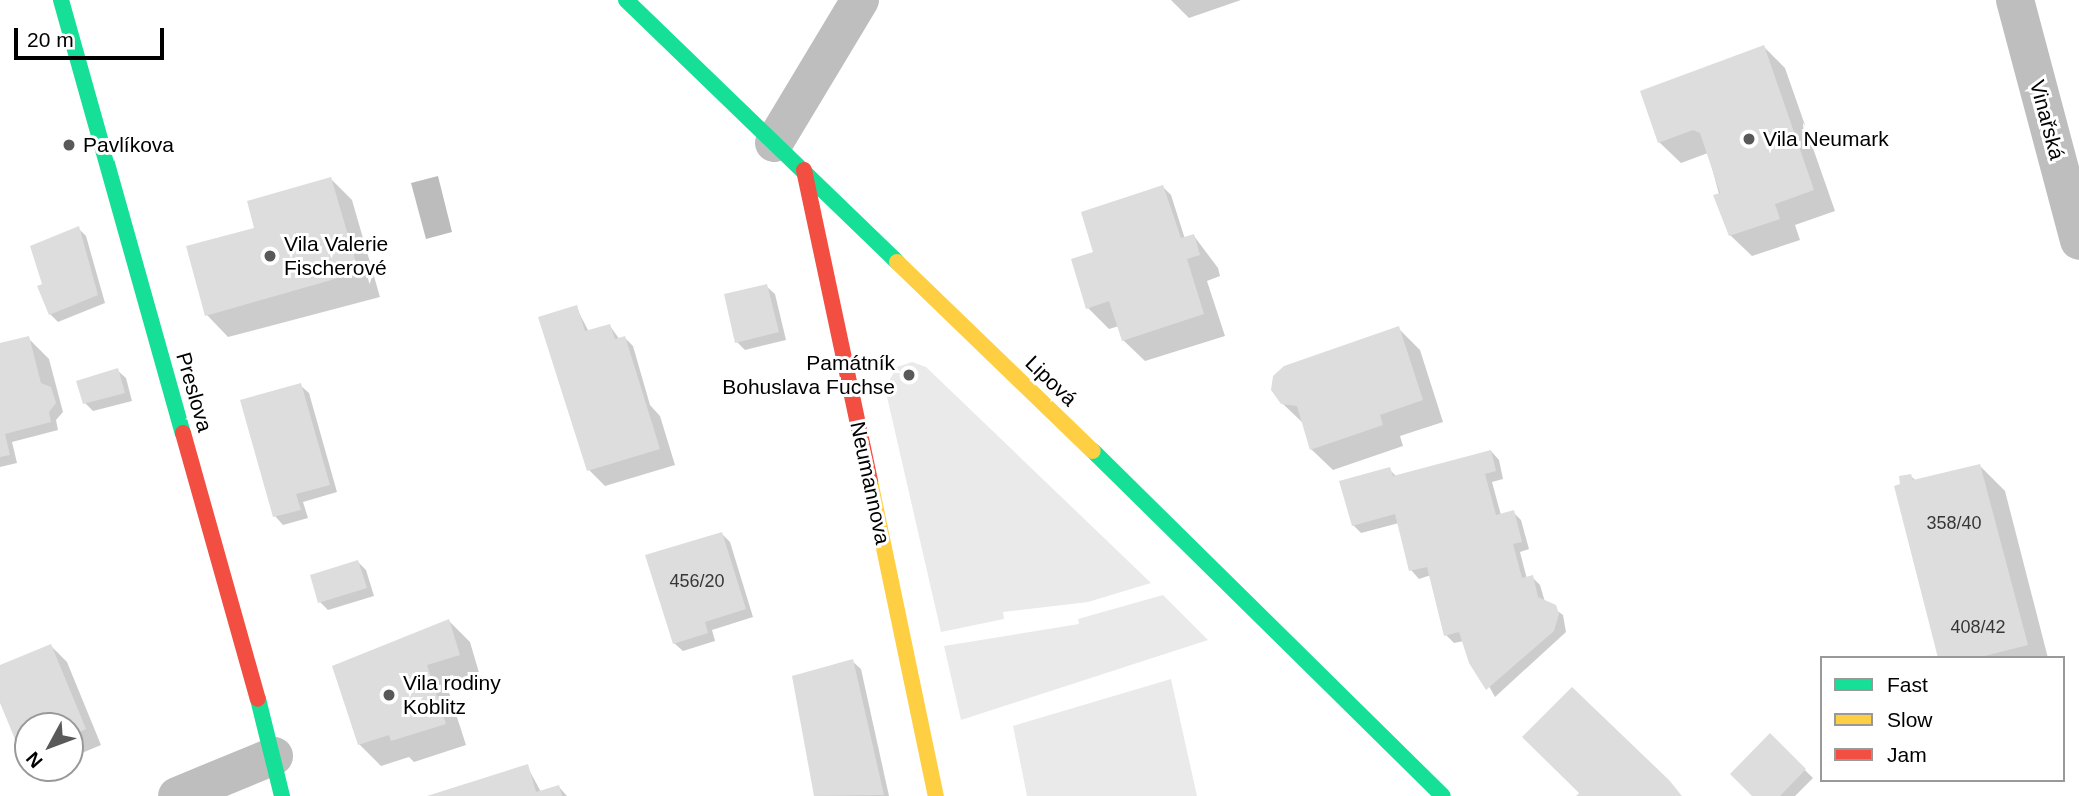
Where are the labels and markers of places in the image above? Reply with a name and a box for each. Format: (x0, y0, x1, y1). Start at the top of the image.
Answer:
place label: Vila Neumark (1763, 126, 1889, 152)
marker: Vila Neumark (1741, 131, 1757, 147)
place label: Pavlíkova (83, 132, 174, 158)
marker: Pavlíkova (61, 137, 77, 153)
place label: Vila Valerie Fischerové (284, 231, 388, 281)
marker: Vila Valerie Fischerové (262, 248, 278, 264)
place label: Památník Bohuslava Fuchse (722, 350, 895, 400)
marker: Památník Bohuslava Fuchse (901, 367, 917, 383)
place label: Vila rodiny Koblitz (403, 670, 501, 720)
marker: Vila rodiny Koblitz (381, 687, 397, 703)

